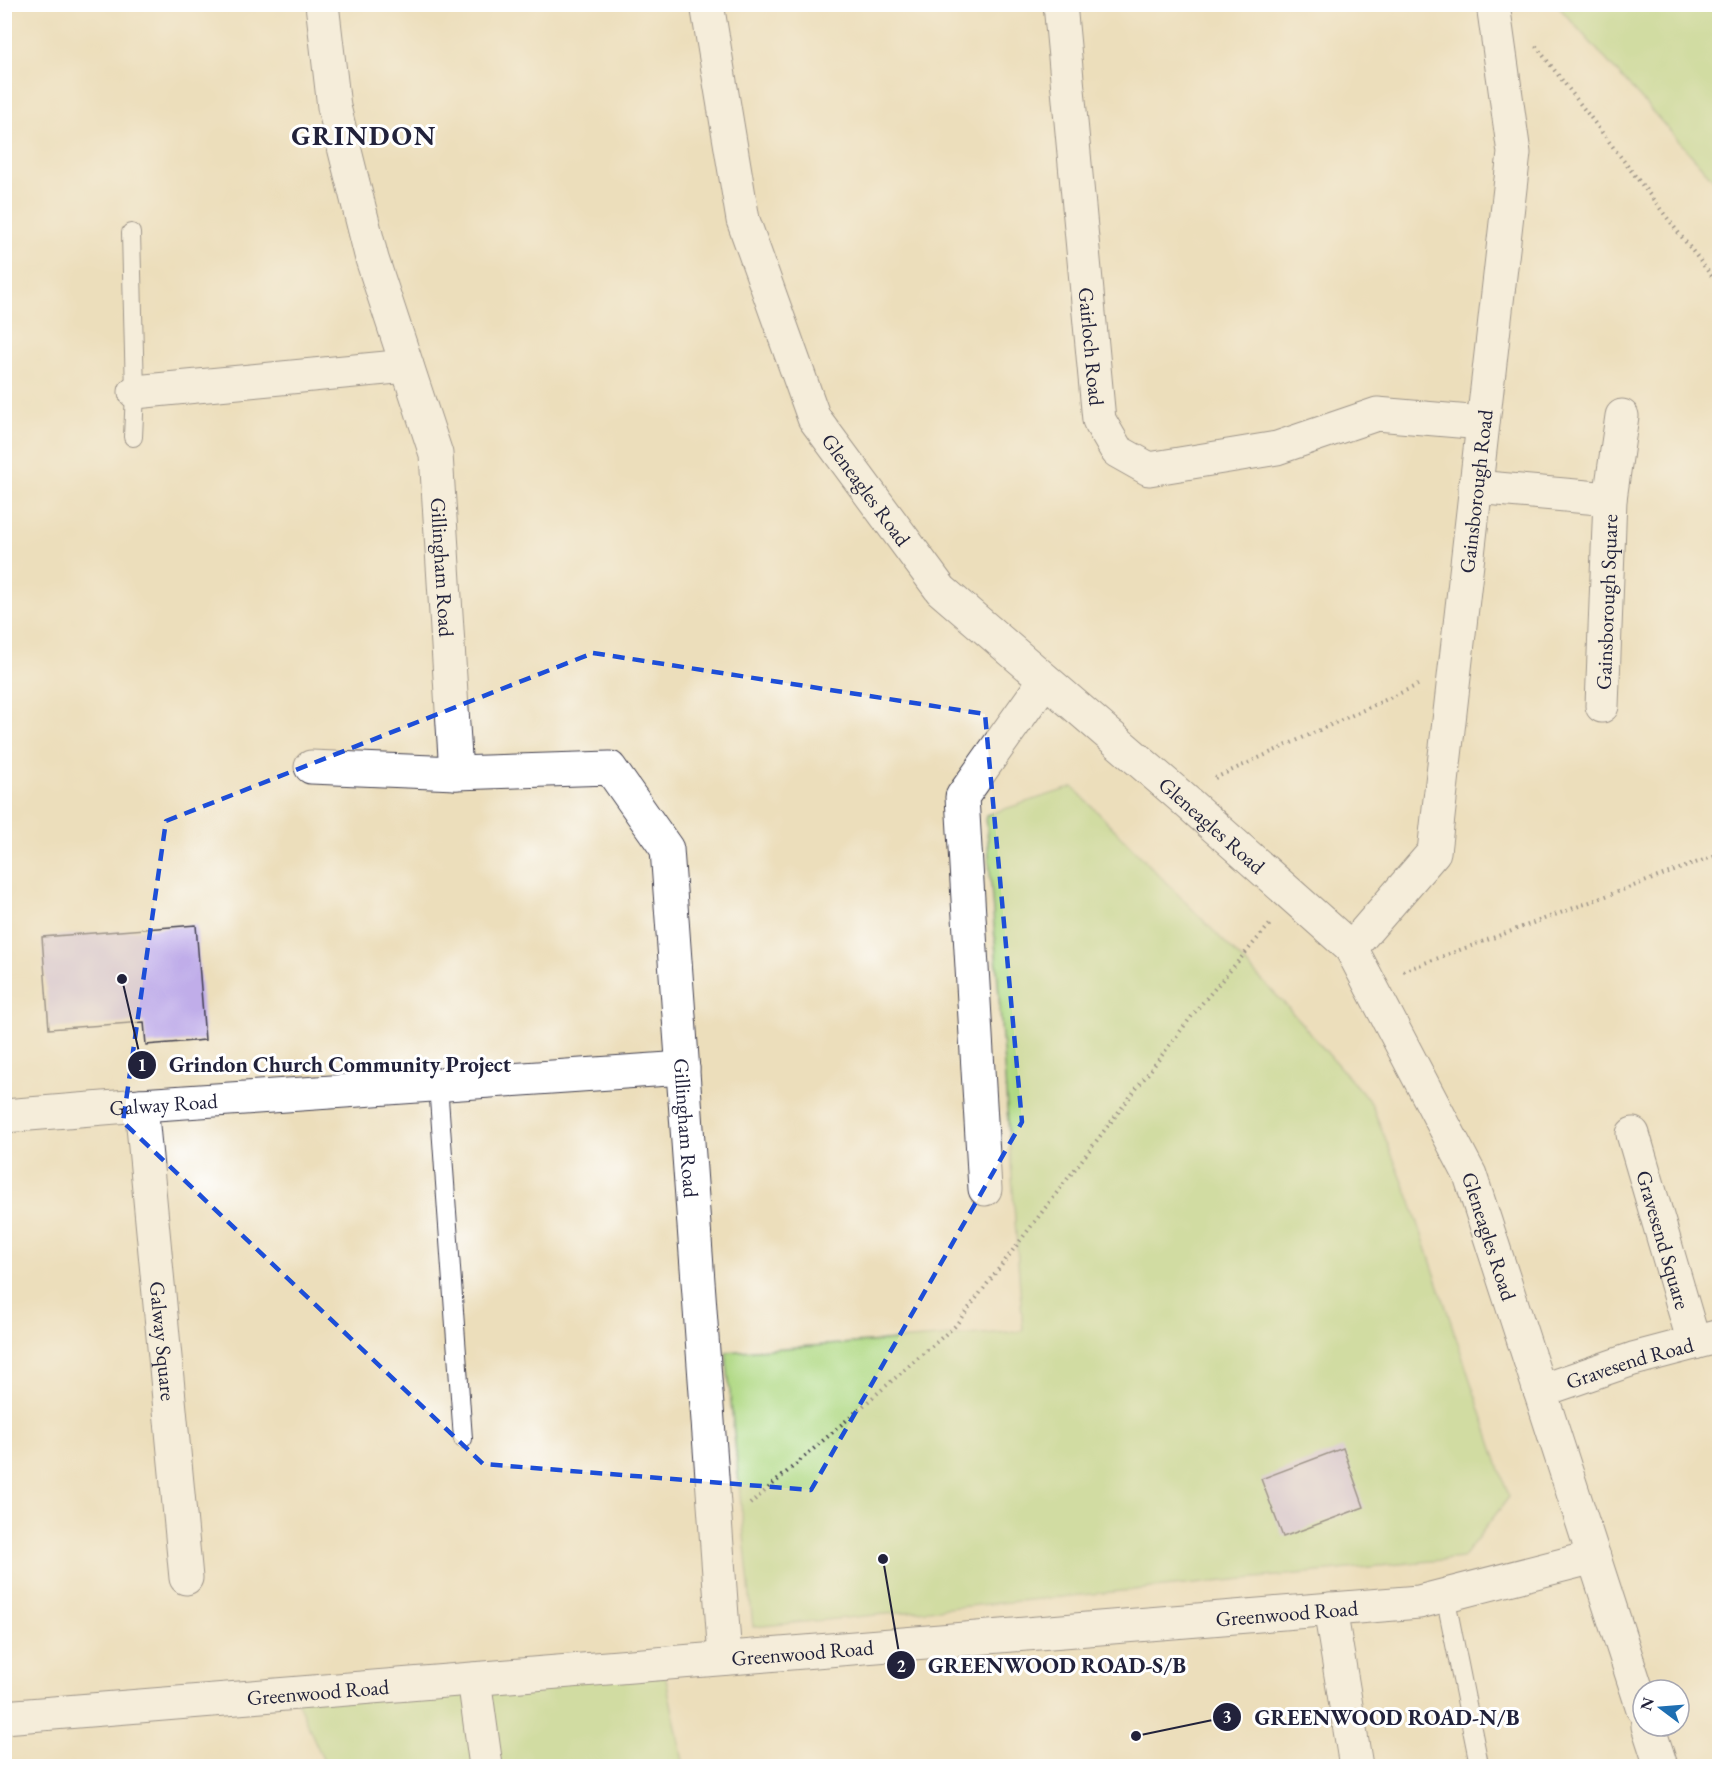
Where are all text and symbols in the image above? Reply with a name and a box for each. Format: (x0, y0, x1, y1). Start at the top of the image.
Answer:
district label: GRINDON (291, 118, 437, 153)
street label: Gairloch Road (1073, 286, 1111, 407)
street label: Gainsborough Road (1453, 408, 1498, 575)
street label: Gleneagles Road (816, 428, 917, 551)
street label: Gillingham Road (425, 497, 461, 638)
street label: Gainsborough Square (1589, 514, 1623, 691)
street label: Gleneagles Road (1153, 770, 1272, 879)
callout: Grindon Church Community Project (127, 1045, 523, 1085)
text: Grindon Church Community Project (169, 1050, 512, 1079)
text: 1 (137, 1053, 147, 1076)
street label: Gillingham Road (669, 1057, 705, 1199)
street label: Galway Road (108, 1086, 219, 1121)
street label: Gravesend Square (1631, 1167, 1697, 1312)
street label: Gleneagles Road (1456, 1168, 1523, 1304)
street label: Galway Square (144, 1280, 183, 1402)
street label: Gravesend Road (1562, 1330, 1696, 1395)
street label: Greenwood Road (1215, 1593, 1359, 1632)
street label: Greenwood Road (730, 1633, 875, 1671)
callout: GREENWOOD ROAD-S/B (886, 1645, 1198, 1685)
text: GREENWOOD ROAD-S/B (928, 1651, 1186, 1680)
text: 2 (896, 1654, 906, 1677)
street label: Greenwood Road (246, 1672, 390, 1711)
north arrow (1631, 1678, 1691, 1738)
text: N (1635, 1695, 1659, 1713)
callout: GREENWOOD ROAD-N/B (1212, 1697, 1531, 1737)
text: GREENWOOD ROAD-N/B (1255, 1703, 1520, 1732)
text: 3 (1222, 1705, 1232, 1728)

